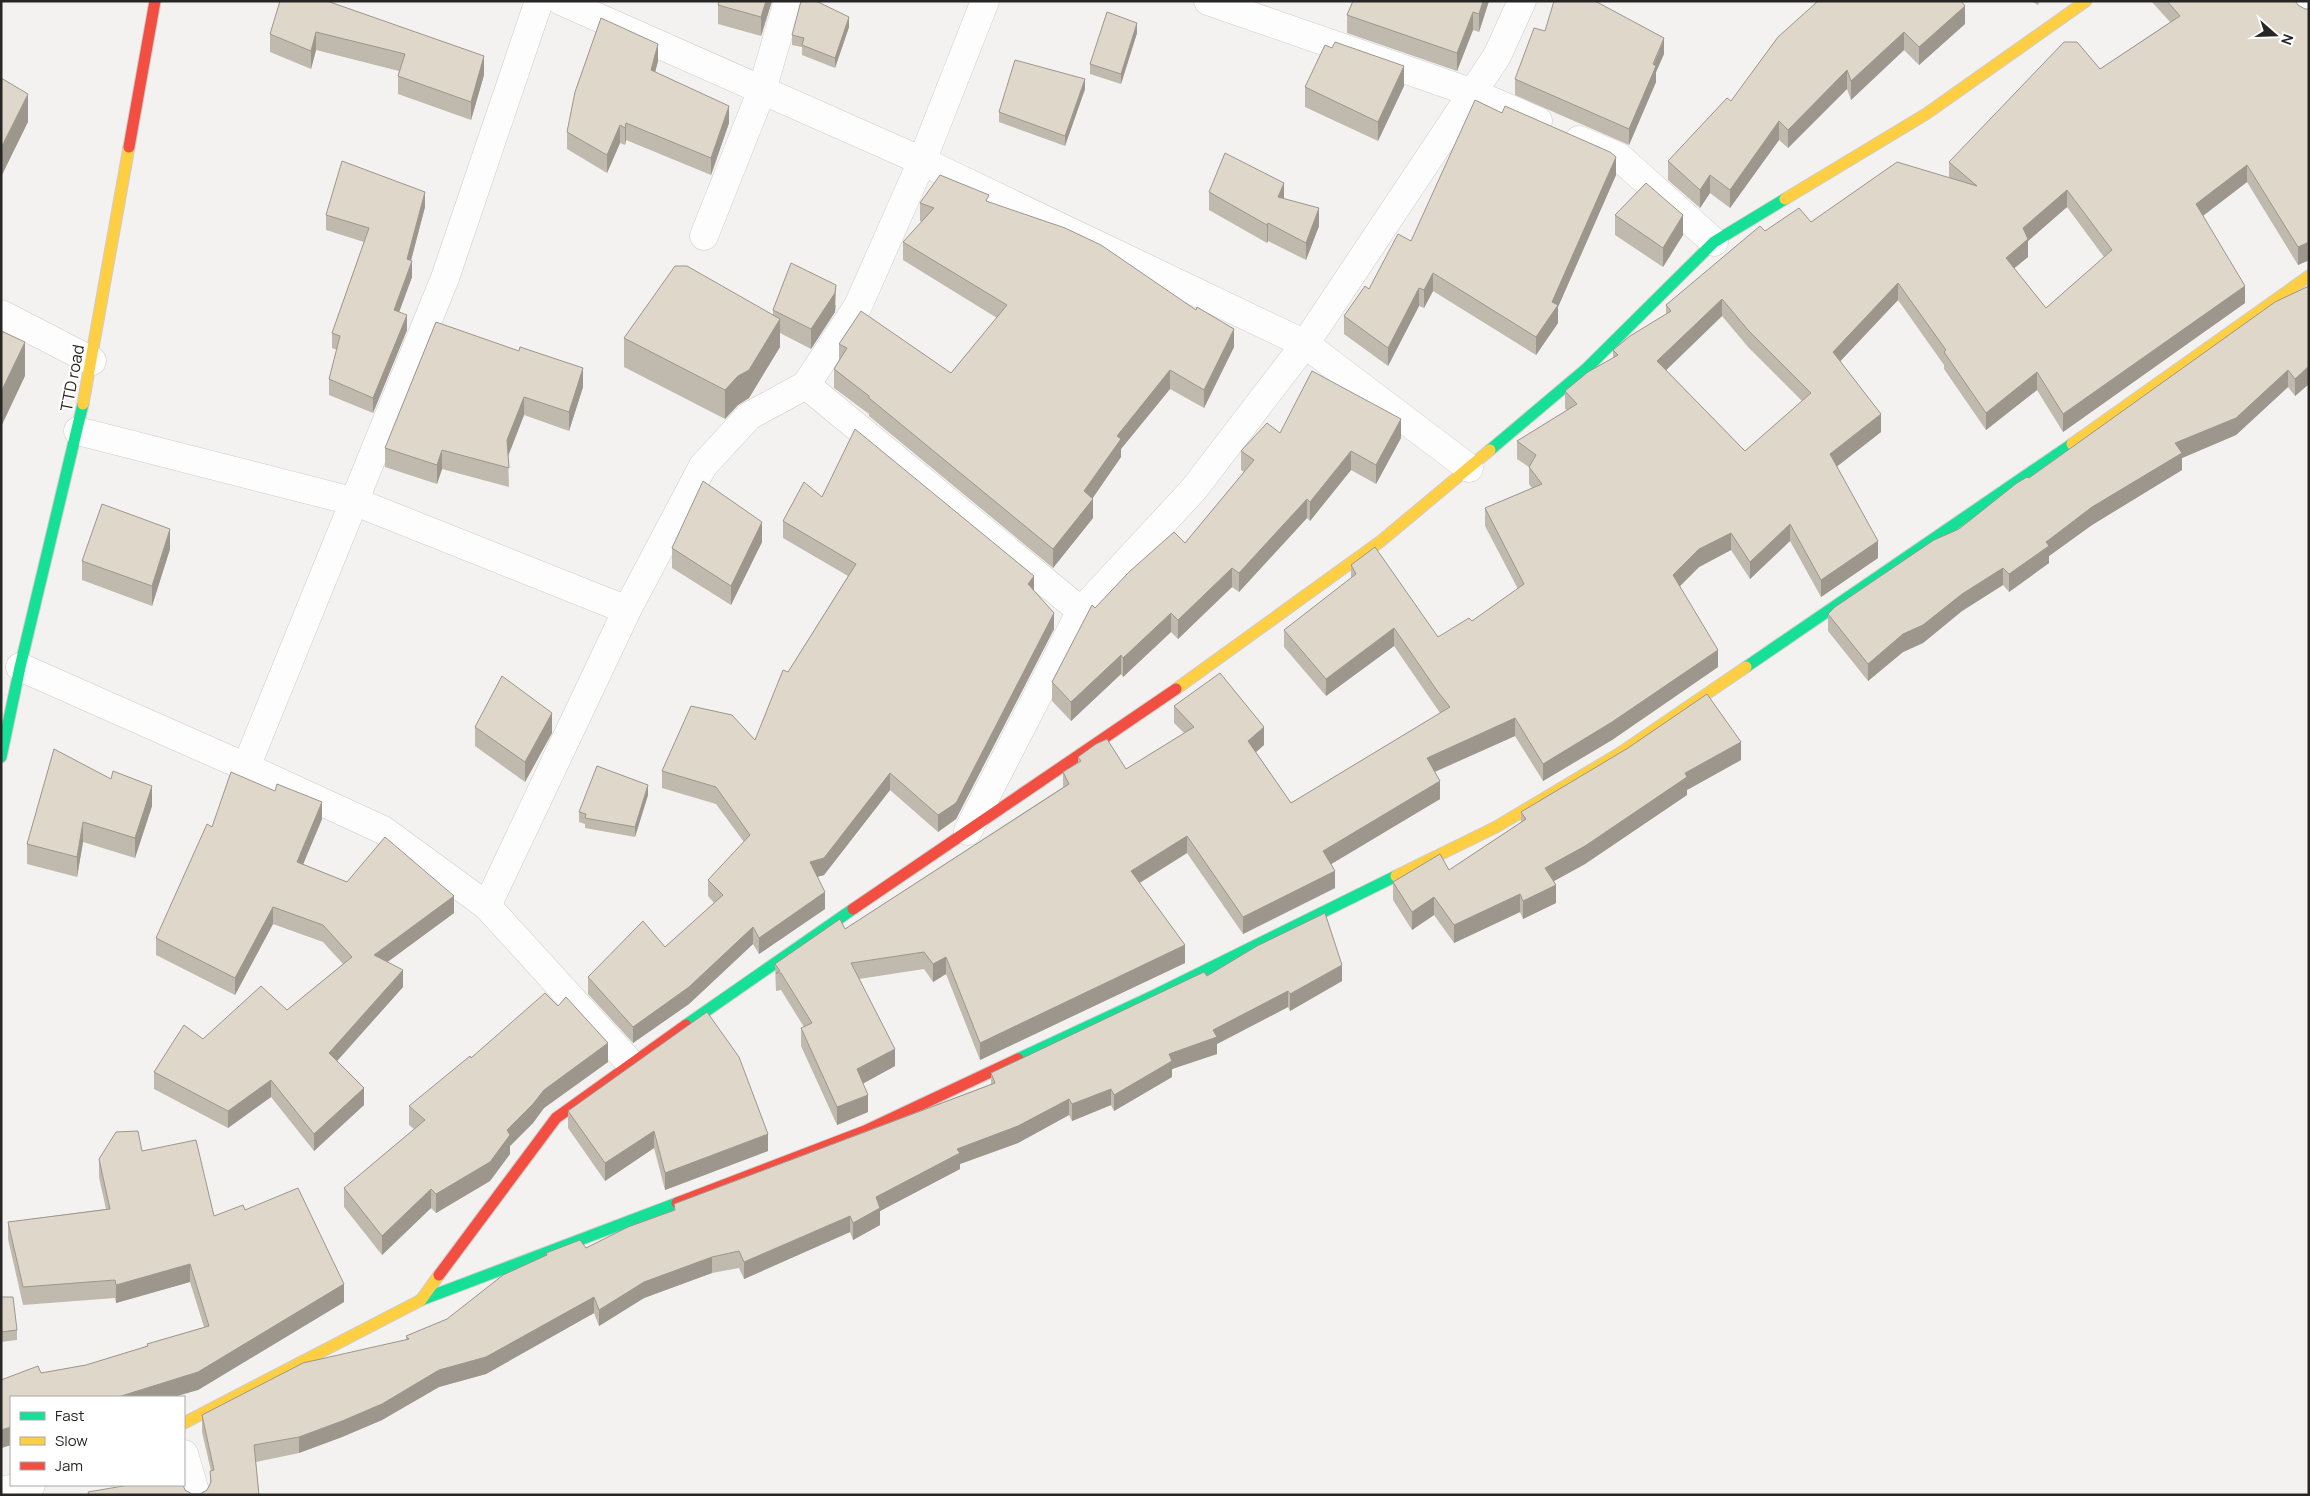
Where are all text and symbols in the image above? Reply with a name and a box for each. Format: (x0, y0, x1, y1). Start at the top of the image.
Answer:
north arrow (2250, 10, 2300, 60)
text: N (2277, 32, 2298, 48)
street label: TTD road (55, 343, 89, 413)
legend (10, 1396, 185, 1486)
text: Fast (55, 1405, 84, 1426)
text: Slow (55, 1430, 88, 1451)
text: Jam (55, 1455, 83, 1476)

